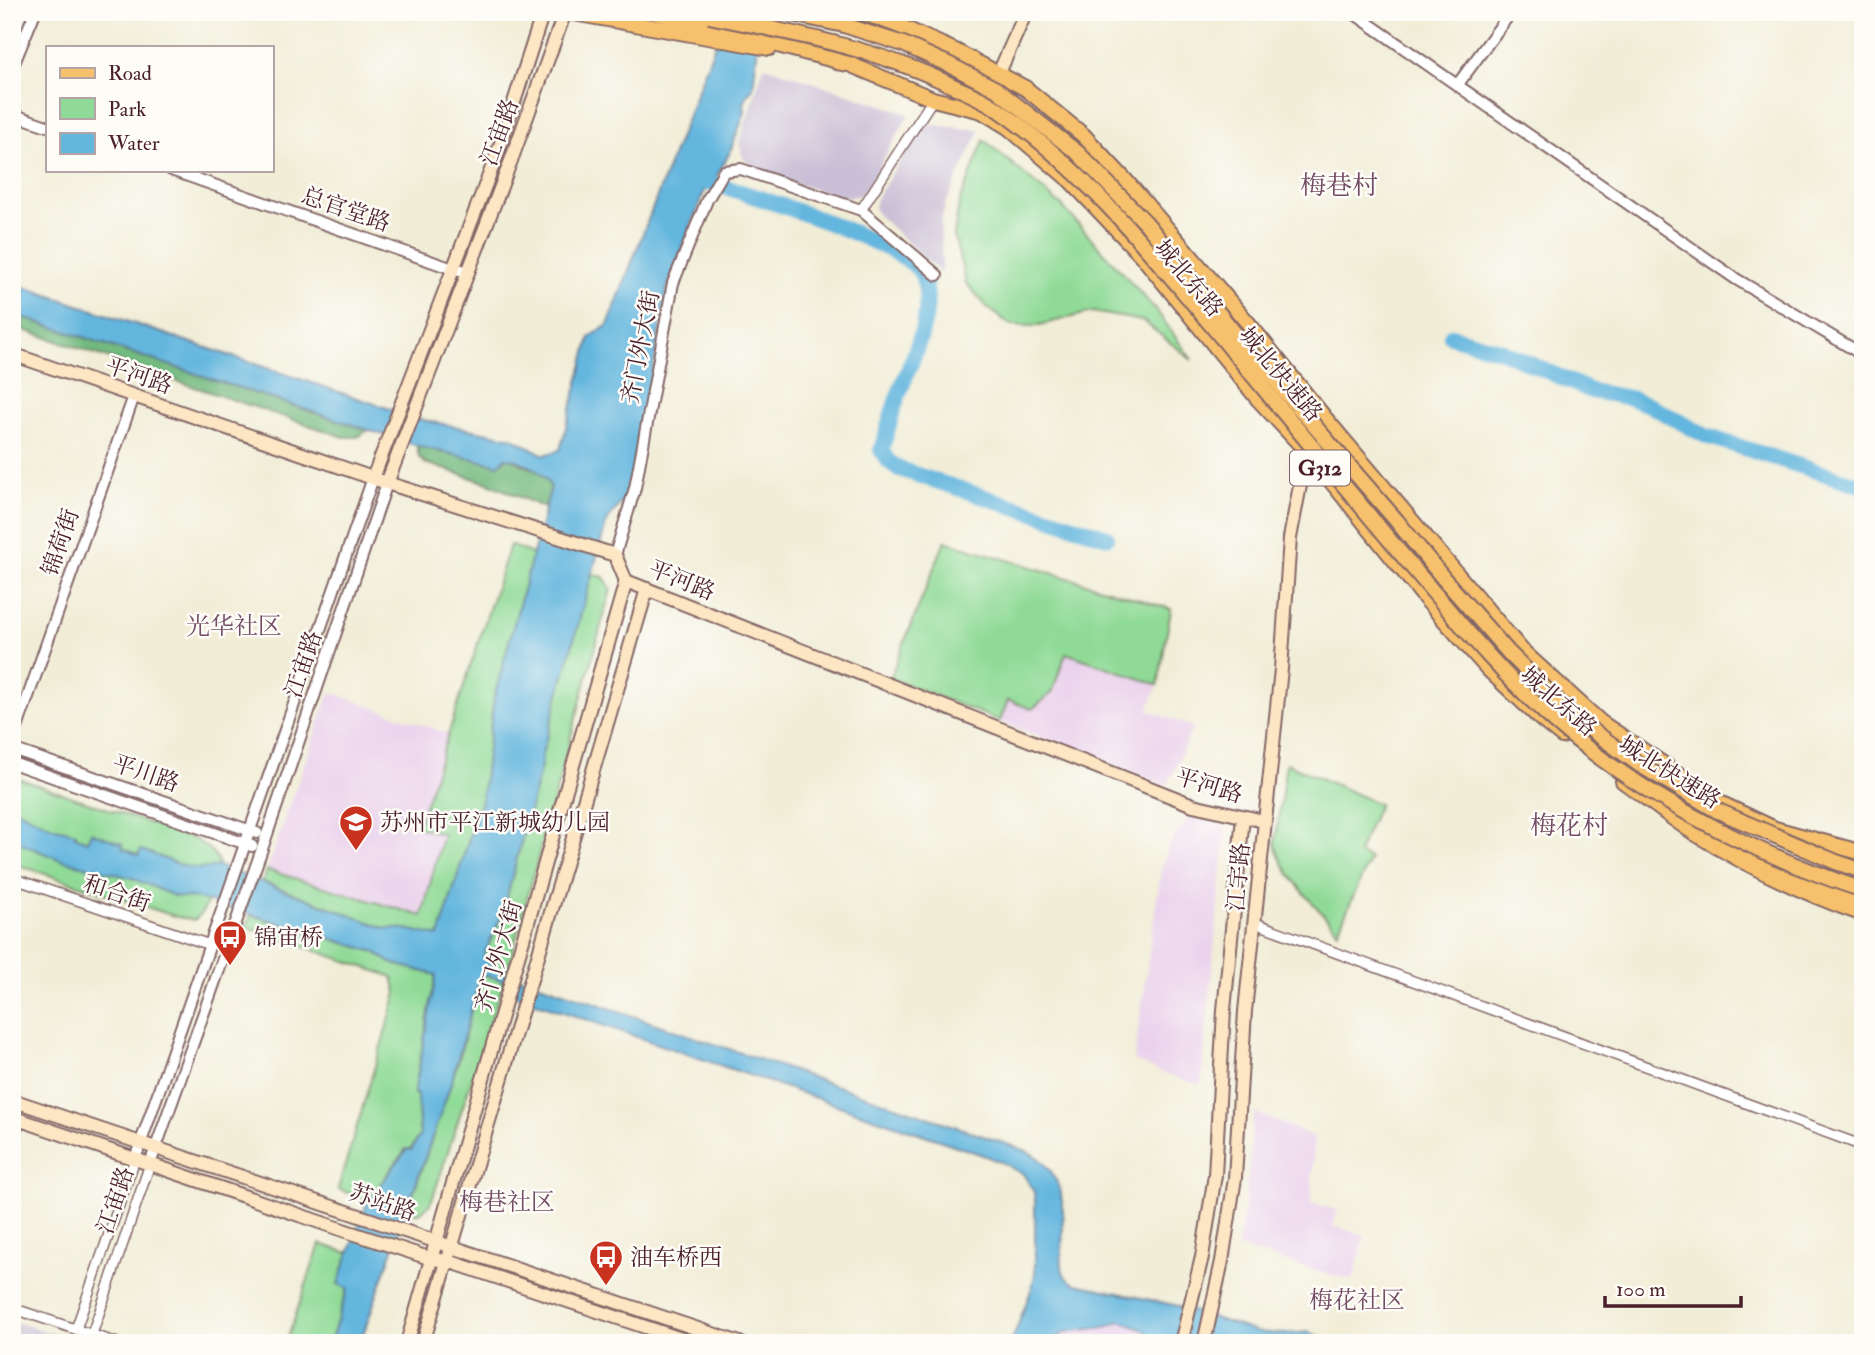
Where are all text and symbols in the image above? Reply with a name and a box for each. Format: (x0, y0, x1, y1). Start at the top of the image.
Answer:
legend (46, 46, 273, 172)
text: Road (108, 60, 153, 87)
street label: 江宙路 (474, 95, 525, 170)
text: Park (108, 96, 146, 123)
text: Water (107, 130, 160, 157)
district label: 梅巷村 (1300, 170, 1378, 202)
street label: 总官堂路 (298, 181, 394, 238)
street label: 城北东路 (1148, 234, 1229, 323)
street label: 齐门外大街 (615, 288, 666, 406)
street label: 城北快速路 (1233, 321, 1329, 428)
street label: 平河路 (101, 351, 176, 400)
road number: G312 (1290, 450, 1350, 486)
street label: 锦荷街 (36, 505, 85, 580)
street label: 平河路 (644, 554, 719, 607)
district label: 光华社区 (186, 611, 282, 642)
street label: 江宙路 (279, 627, 328, 702)
street label: 城北东路 (1514, 660, 1603, 742)
street label: 城北快速路 (1613, 730, 1726, 815)
street label: 平川路 (108, 749, 183, 798)
street label: 平河路 (1172, 762, 1246, 809)
school or university icon: 苏州市平江新城幼儿园 (337, 803, 375, 852)
place label: 苏州市平江新城幼儿园 (380, 808, 610, 837)
district label: 梅花村 (1530, 810, 1608, 842)
street label: 江宇路 (1221, 841, 1256, 913)
street label: 和合街 (79, 869, 154, 918)
street label: 齐门外大街 (469, 897, 528, 1015)
bus stop icon: 锦宙桥 (211, 918, 249, 967)
place label: 锦宙桥 (254, 923, 323, 952)
street label: 江宙路 (91, 1163, 140, 1238)
street label: 苏站路 (345, 1178, 420, 1227)
district label: 梅巷社区 (459, 1187, 555, 1218)
bus stop icon: 油车桥西 (587, 1238, 625, 1287)
place label: 油车桥西 (630, 1243, 722, 1272)
scale bar (1605, 1264, 1742, 1308)
text: 100 m (1616, 1276, 1666, 1303)
district label: 梅花社区 (1309, 1285, 1405, 1316)

